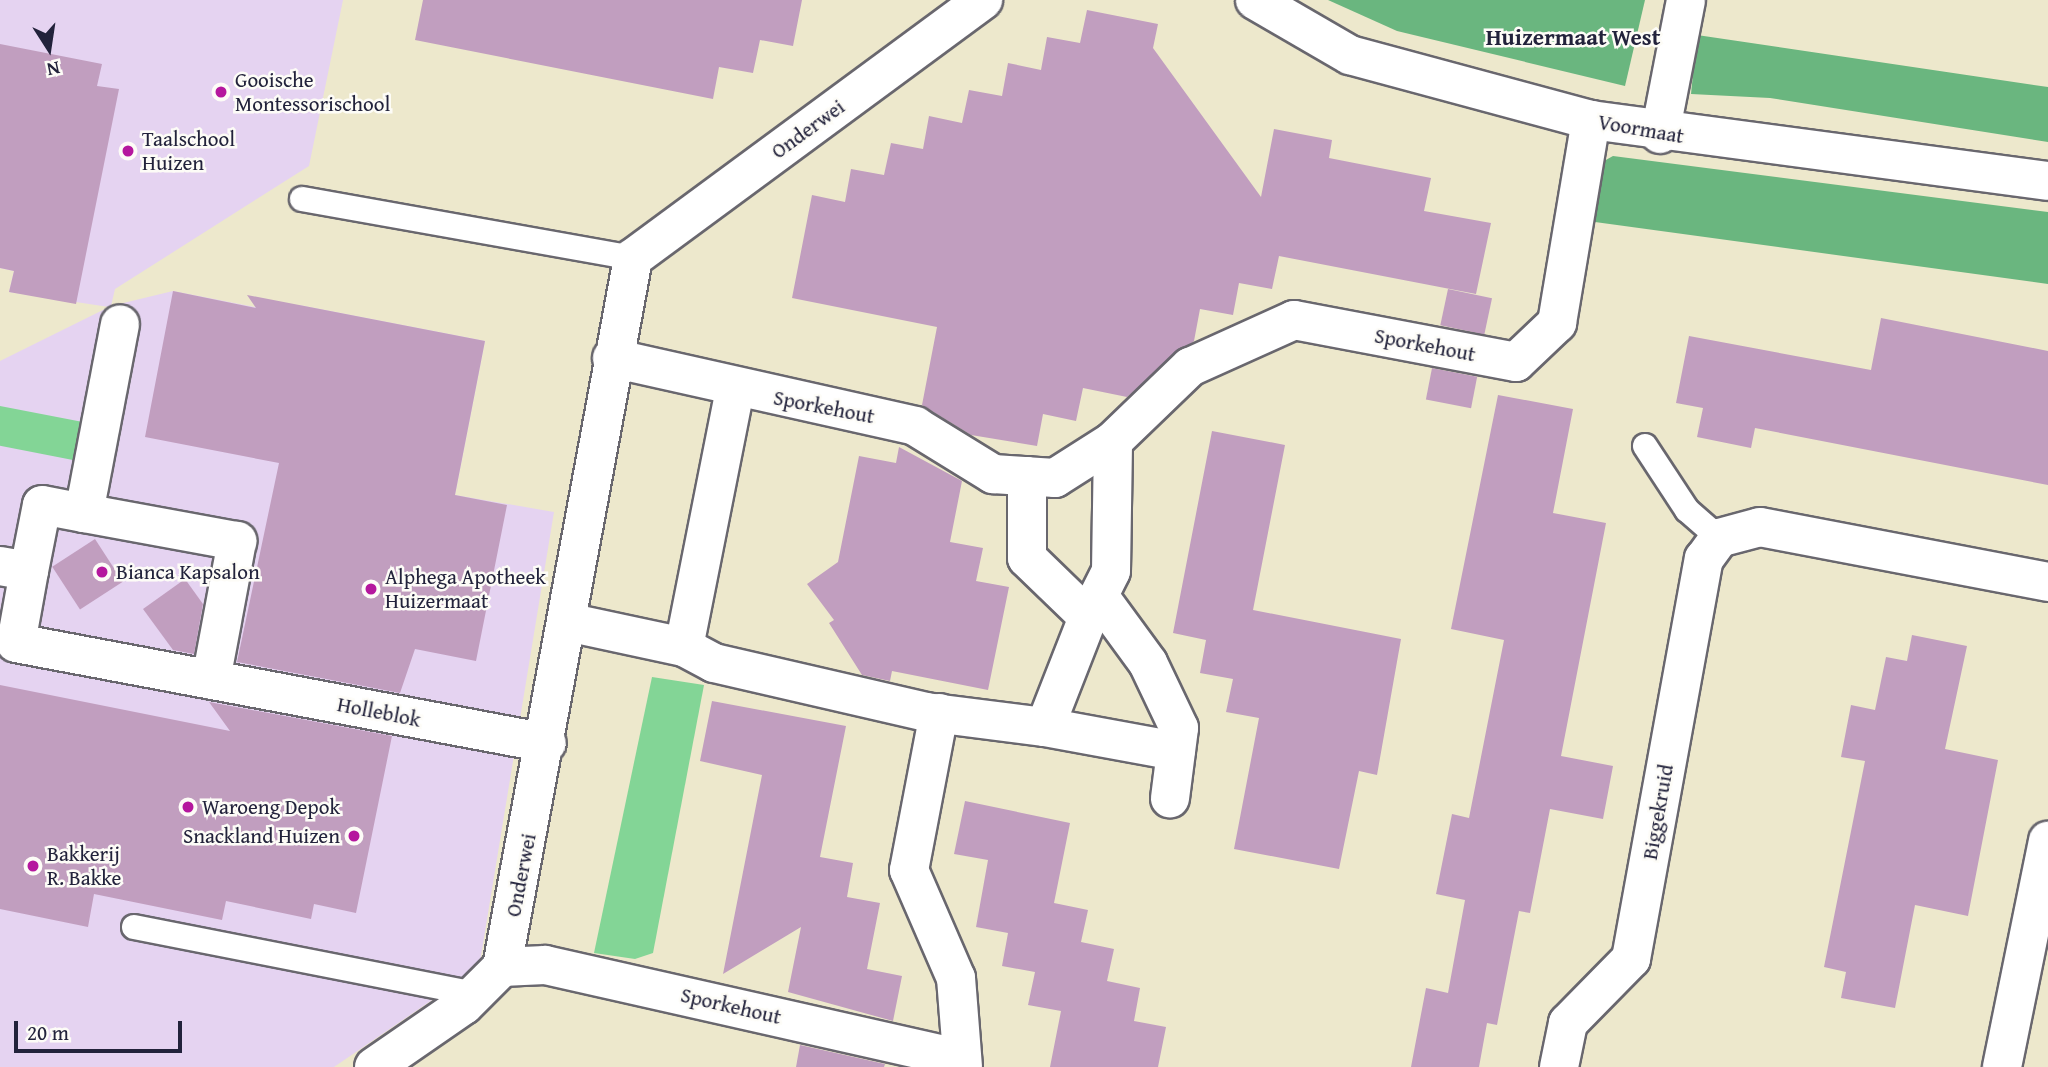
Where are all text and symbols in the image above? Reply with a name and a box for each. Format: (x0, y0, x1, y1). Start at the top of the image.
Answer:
north arrow (14, 14, 84, 84)
district label: Huizermaat West (1486, 23, 1660, 51)
text: N (44, 55, 62, 85)
place label: Gooische Montessorischool (235, 67, 390, 117)
marker: Gooische Montessorischool (213, 84, 229, 100)
street label: Onderwei (766, 94, 850, 164)
street label: Voormaat (1596, 109, 1686, 149)
place label: Taalschool Huizen (142, 126, 235, 176)
marker: Taalschool Huizen (120, 143, 136, 159)
street label: Sporkehout (1372, 323, 1478, 367)
street label: Sporkehout (771, 385, 877, 429)
place label: Bianca Kapsalon (116, 559, 260, 585)
marker: Bianca Kapsalon (94, 564, 110, 580)
place label: Alphega Apotheek Huizermaat (385, 564, 546, 614)
marker: Alphega Apotheek Huizermaat (363, 581, 379, 597)
street label: Holleblok (335, 692, 423, 732)
street label: Biggekruid (1637, 762, 1679, 862)
place label: Waroeng Depok (202, 794, 340, 820)
marker: Waroeng Depok (180, 799, 196, 815)
place label: Snackland Huizen (183, 823, 340, 849)
marker: Snackland Huizen (346, 828, 362, 844)
street label: Onderwei (501, 831, 541, 919)
place label: Bakkerij R. Bakke (47, 841, 121, 891)
marker: Bakkerij R. Bakke (25, 858, 41, 874)
street label: Sporkehout (678, 982, 784, 1030)
scale bar (18, 1007, 186, 1052)
text: 20 m (27, 1017, 69, 1048)

